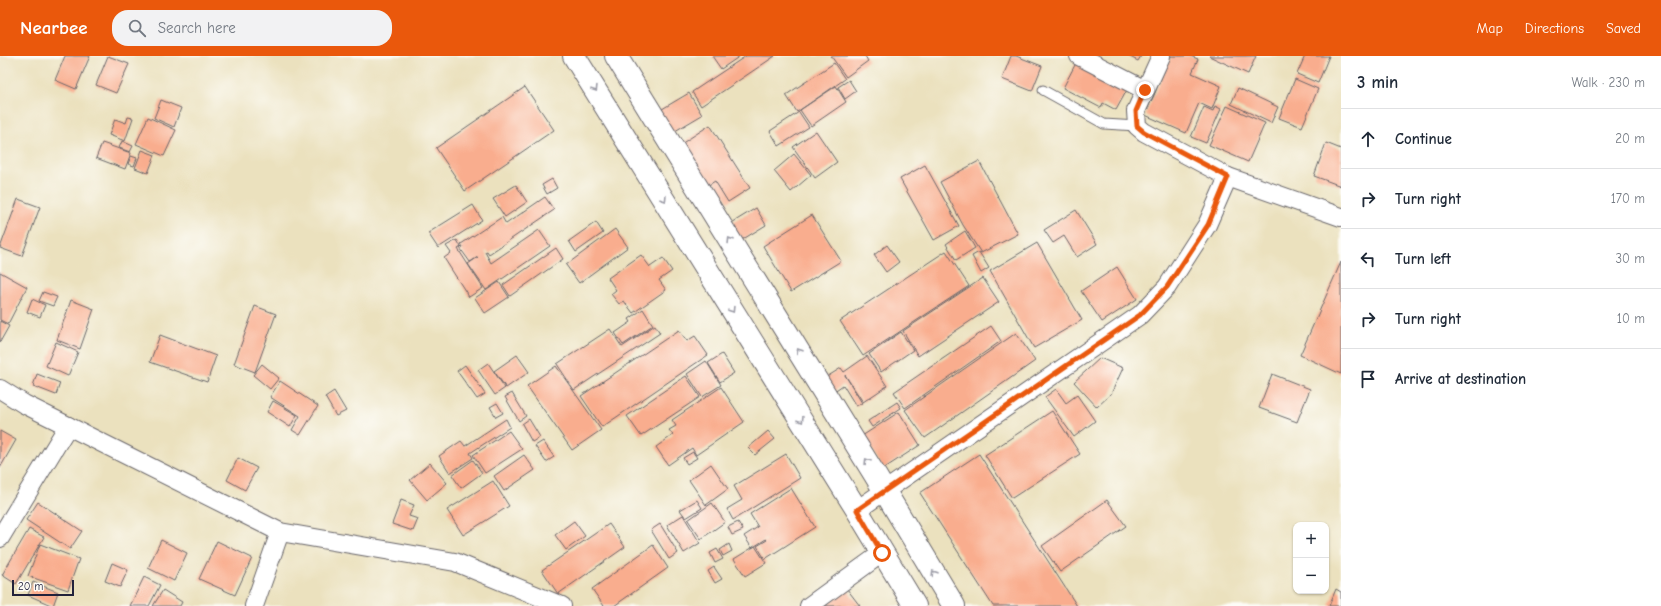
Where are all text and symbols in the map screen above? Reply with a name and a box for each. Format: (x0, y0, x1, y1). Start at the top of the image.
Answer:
search box (112, 10, 392, 46)
text: Nearbee (20, 17, 88, 39)
icon: search (126, 17, 148, 39)
text: Search here (158, 19, 236, 37)
text: Map (1476, 20, 1503, 37)
text: Directions (1525, 20, 1584, 37)
text: Saved (1606, 20, 1641, 37)
text: 3 min (1357, 73, 1398, 92)
text: Walk · 230 m (1571, 75, 1645, 90)
route end (1136, 81, 1154, 99)
one-way arrow (590, 85, 598, 92)
icon: ahead (1357, 128, 1379, 150)
text: Continue (1395, 130, 1452, 148)
text: 20 m (1615, 131, 1645, 146)
icon: right (1357, 188, 1379, 210)
text: Turn right (1395, 190, 1461, 208)
text: 170 m (1611, 191, 1645, 206)
one-way arrow (659, 195, 666, 202)
one-way arrow (728, 237, 735, 244)
icon: left (1357, 248, 1379, 270)
text: Turn left (1395, 250, 1451, 268)
text: 30 m (1615, 251, 1645, 266)
one-way arrow (728, 306, 735, 313)
icon: right (1357, 308, 1379, 330)
text: Turn right (1395, 310, 1461, 328)
text: 10 m (1617, 311, 1645, 326)
one-way arrow (796, 348, 803, 355)
icon: arrive (1357, 368, 1379, 390)
text: Arrive at destination (1395, 370, 1526, 388)
one-way arrow (796, 416, 804, 423)
one-way arrow (864, 458, 872, 465)
map controls (1293, 522, 1329, 594)
button: + (1293, 522, 1329, 558)
route start (873, 544, 891, 562)
button: − (1293, 558, 1329, 594)
one-way arrow (931, 570, 939, 577)
scale bar (12, 578, 74, 597)
text: 20 m (18, 580, 43, 593)

